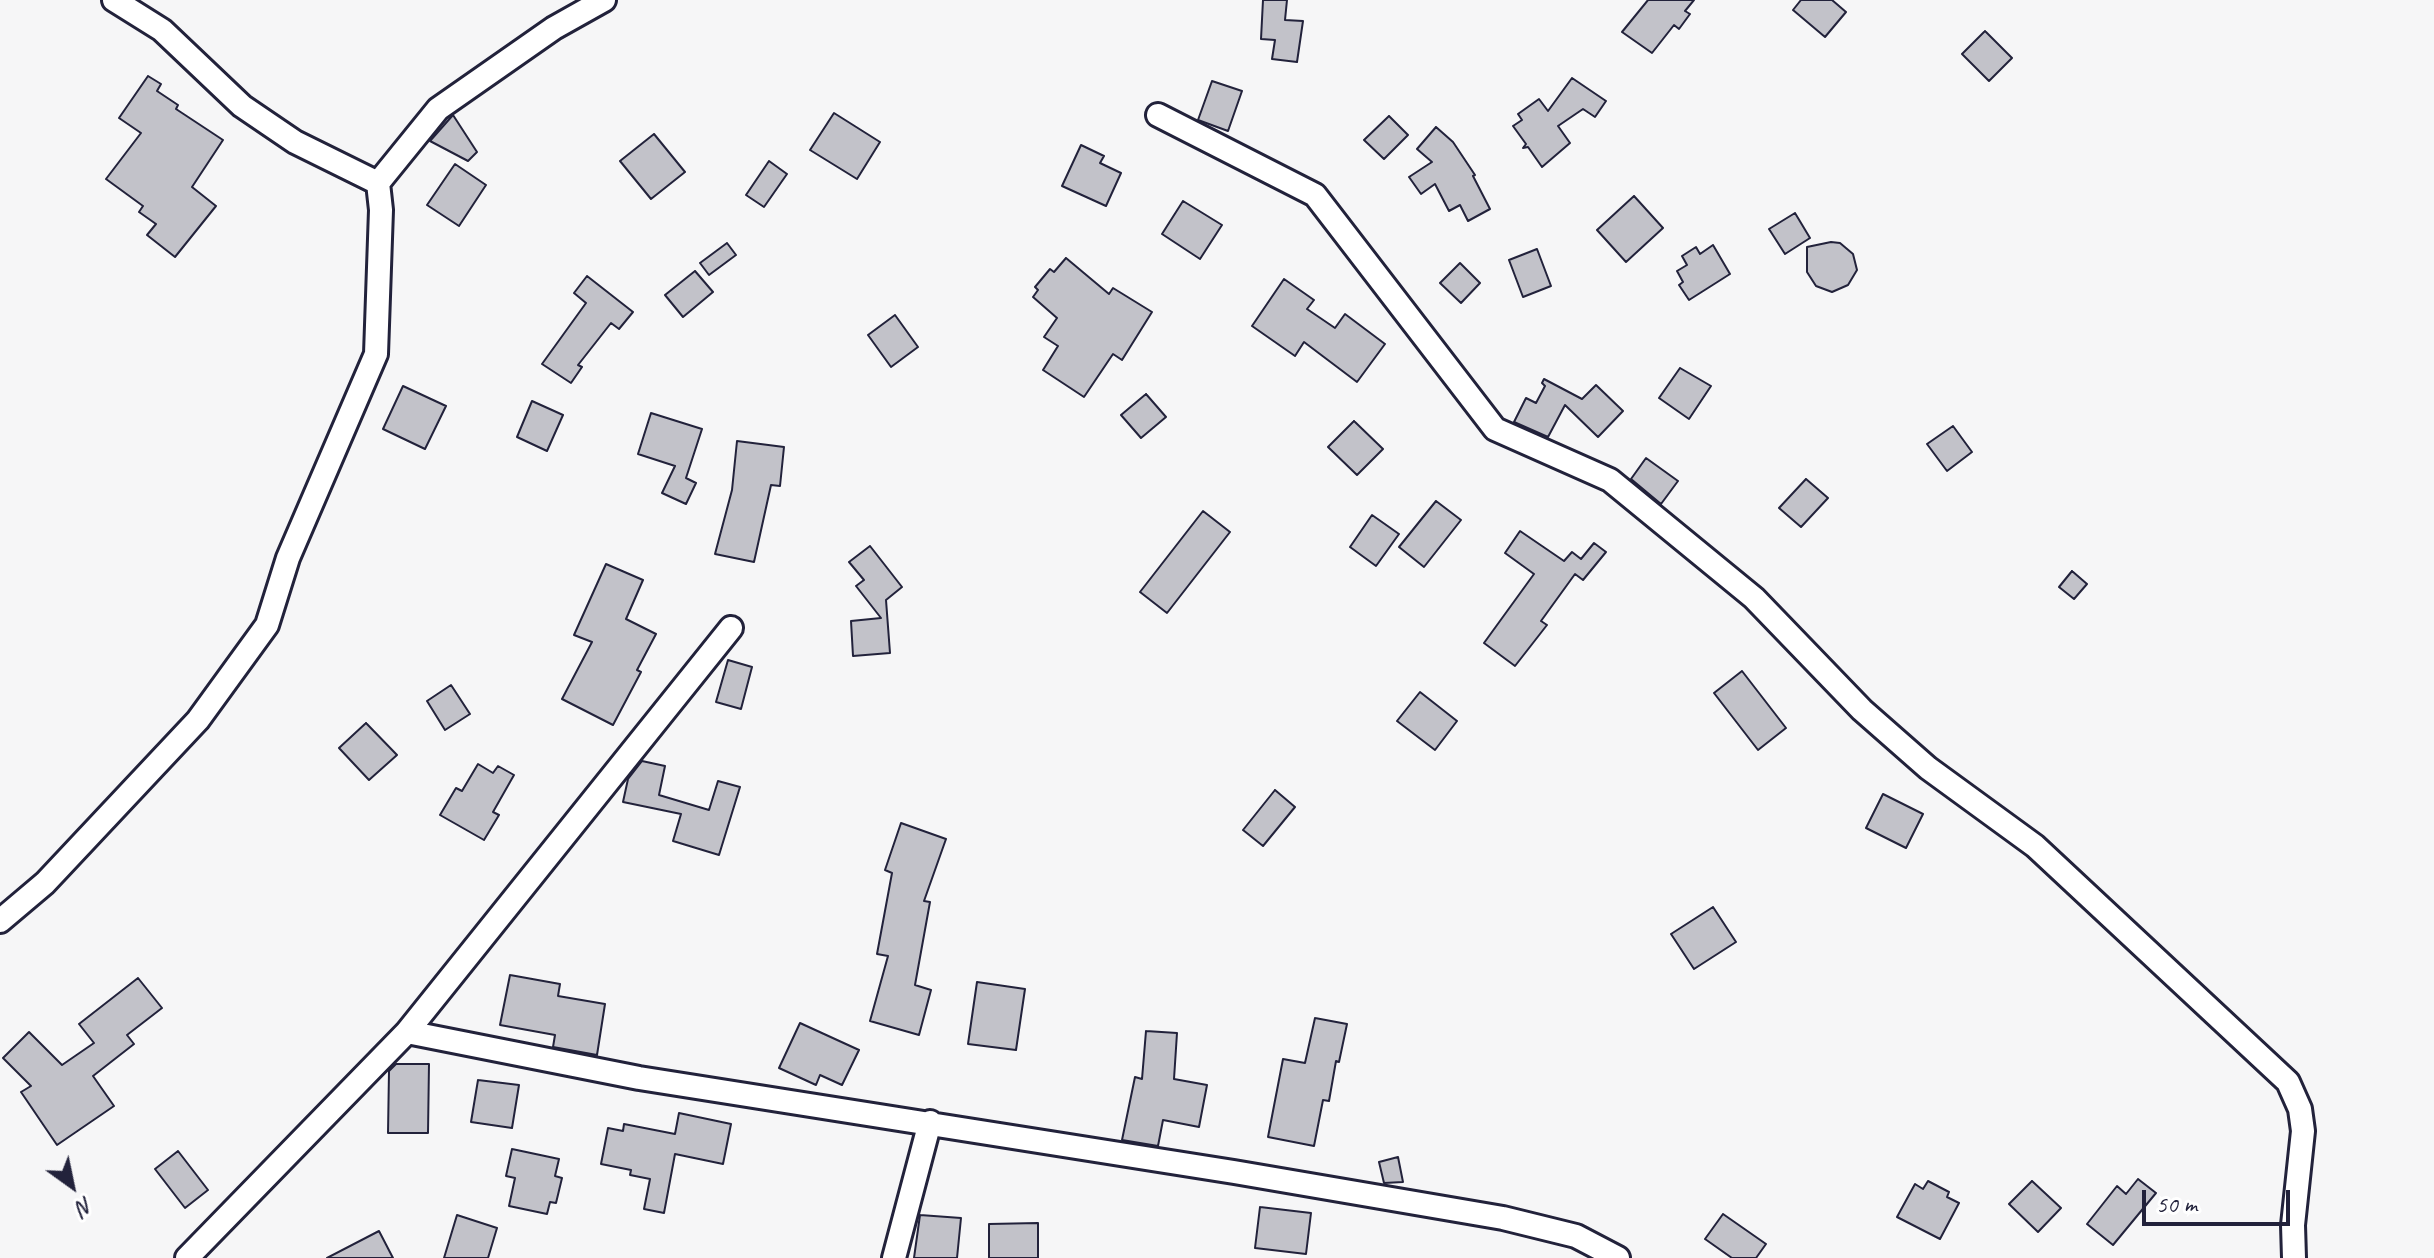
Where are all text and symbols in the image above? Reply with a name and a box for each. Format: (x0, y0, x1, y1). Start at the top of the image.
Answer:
north arrow (32, 1146, 112, 1226)
scale bar (2146, 1174, 2294, 1224)
text: 50 m (2156, 1189, 2197, 1219)
text: N (72, 1191, 98, 1222)

